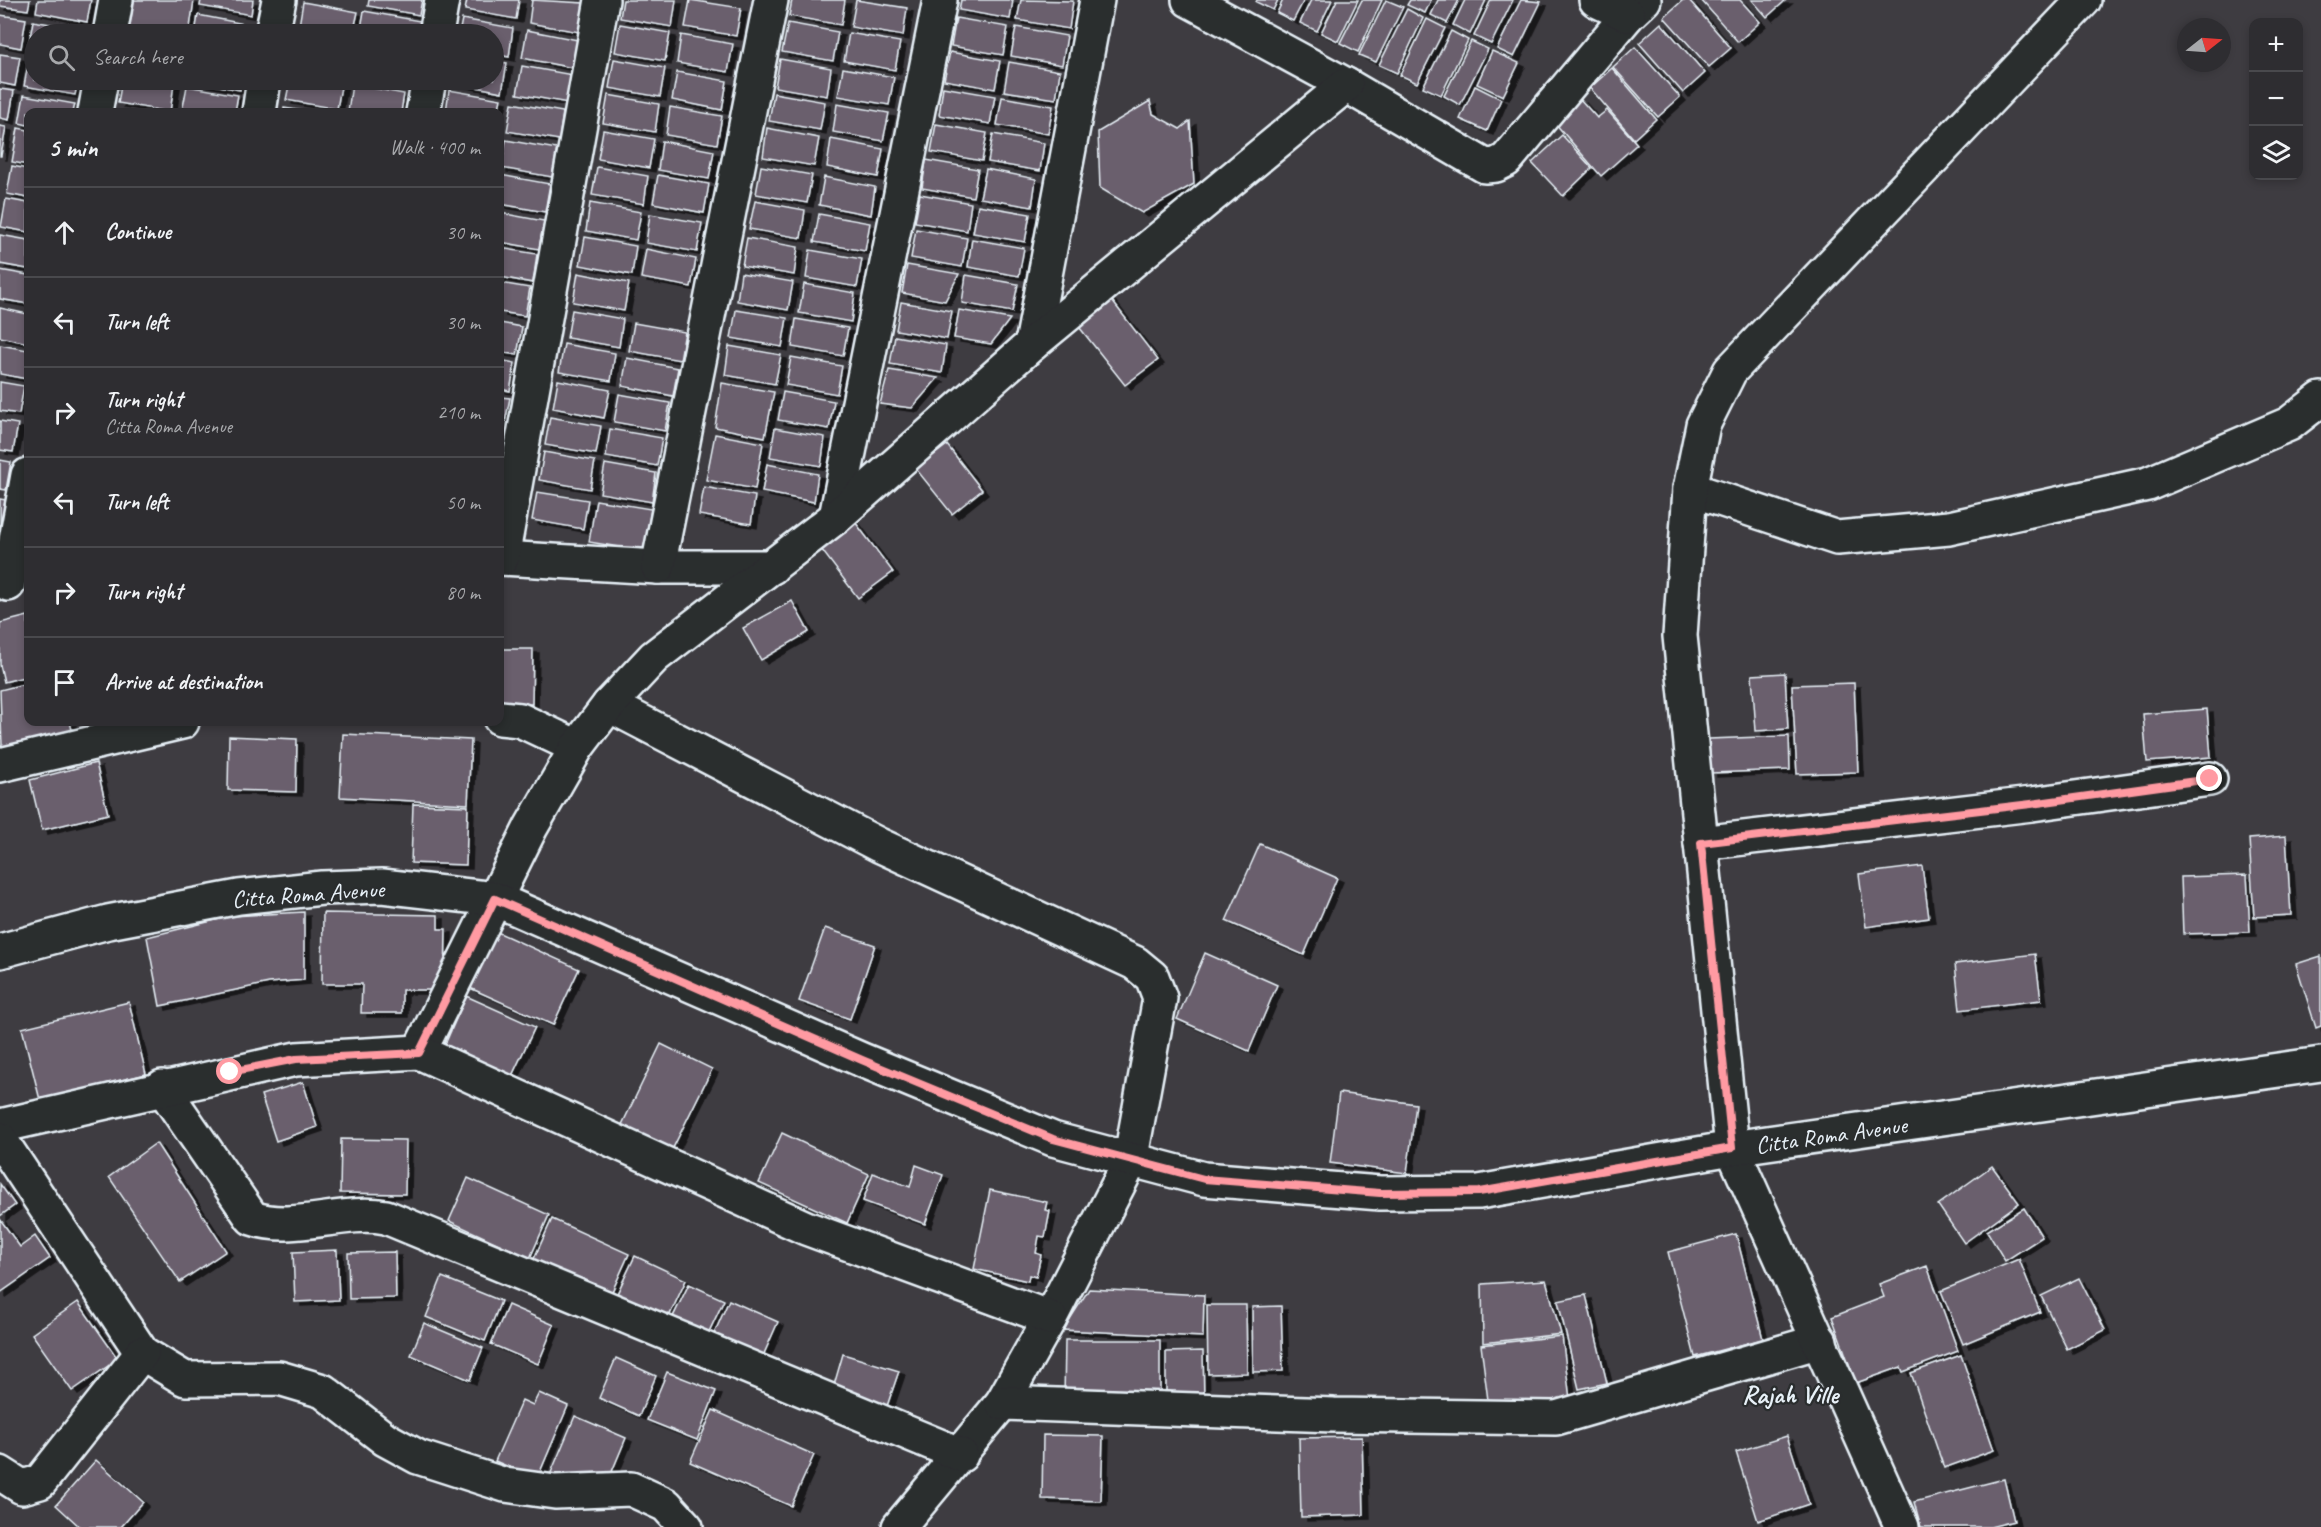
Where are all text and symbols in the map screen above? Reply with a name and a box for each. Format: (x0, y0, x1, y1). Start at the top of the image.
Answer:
north arrow (2177, 18, 2231, 72)
map controls (2249, 18, 2303, 180)
button: + (2249, 18, 2303, 72)
search box (24, 24, 504, 90)
icon: search (45, 41, 78, 74)
text: Search here (93, 43, 183, 71)
button: − (2249, 72, 2303, 126)
button: layers (2249, 126, 2303, 180)
text: 5 min (48, 131, 97, 164)
text: Walk · 400 m (390, 135, 480, 160)
icon: ahead (48, 216, 81, 249)
text: Continue (105, 218, 171, 246)
text: 30 m (446, 220, 480, 245)
icon: left (48, 306, 81, 339)
text: Turn left (105, 308, 169, 336)
text: 30 m (446, 310, 480, 335)
text: Turn right (105, 386, 182, 414)
icon: right (48, 396, 81, 429)
text: 210 m (437, 400, 480, 425)
text: Citta Roma Avenue (105, 414, 232, 439)
icon: left (48, 486, 81, 519)
text: Turn left (105, 488, 169, 516)
text: 50 m (446, 490, 480, 515)
icon: right (48, 576, 81, 609)
text: Turn right (105, 578, 182, 606)
text: 80 m (446, 580, 480, 605)
icon: arrive (48, 666, 81, 699)
text: Arrive at destination (105, 668, 262, 696)
route end (2196, 765, 2222, 791)
street label: Citta Roma Avenue (231, 874, 387, 914)
route start (216, 1058, 242, 1084)
street label: Citta Roma Avenue (1753, 1109, 1911, 1160)
district label: Rajah Ville (1742, 1378, 1840, 1411)

